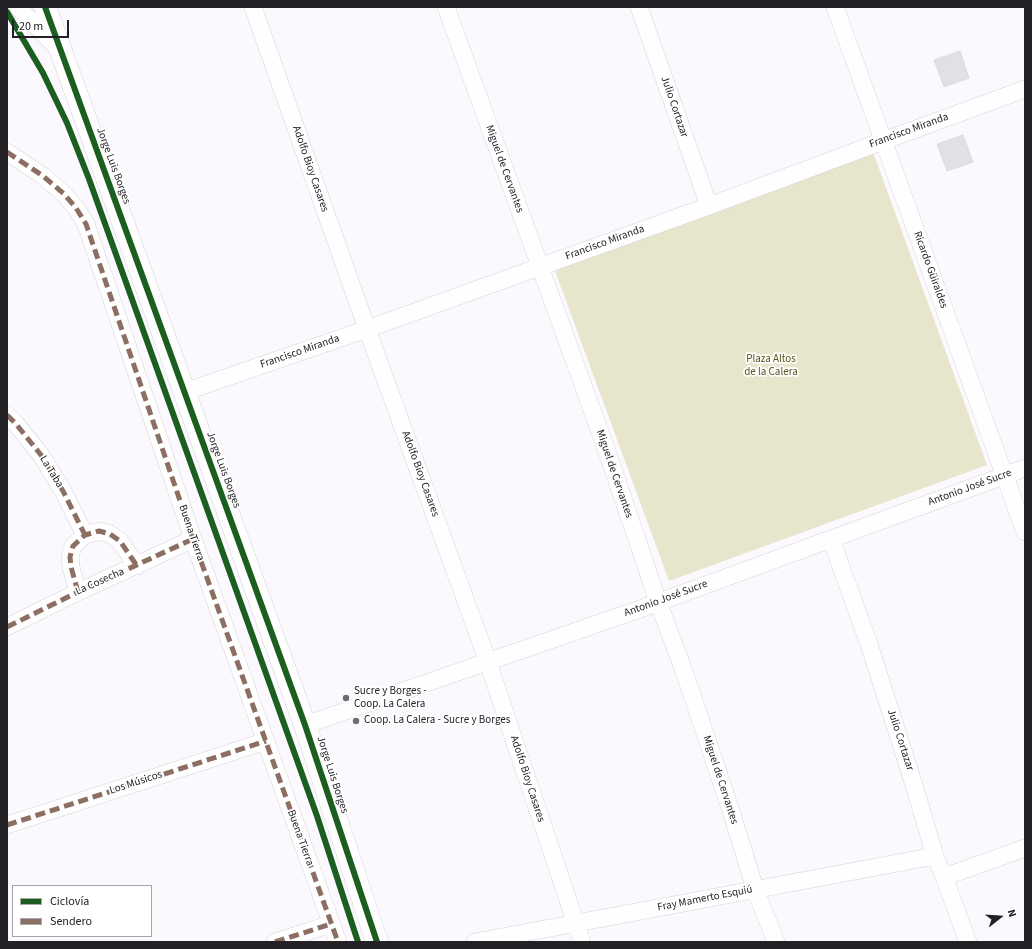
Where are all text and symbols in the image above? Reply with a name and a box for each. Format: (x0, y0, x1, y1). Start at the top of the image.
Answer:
scale bar (14, 12, 71, 38)
text: 20 m (19, 18, 43, 35)
street label: Julio Cortazar (657, 75, 691, 139)
street label: Francisco Miranda (868, 111, 950, 151)
street label: Miguel de Cervantes (482, 123, 526, 215)
street label: Adolfo Bioy Casares (289, 124, 331, 214)
street label: Jorge Luis Borges (93, 126, 133, 206)
street label: Francisco Miranda (564, 223, 646, 263)
street label: Ricardo Güiraldes (910, 230, 950, 310)
street label: Francisco Miranda (259, 332, 341, 372)
park label: Plaza Altos de la Calera (744, 353, 798, 379)
street label: Miguel de Cervantes (593, 428, 635, 520)
street label: Adolfo Bioy Casares (398, 429, 442, 519)
street label: Jorge Luis Borges (203, 430, 243, 510)
street label: La Taba (36, 454, 66, 490)
street label: Antonio José Sucre (926, 467, 1014, 509)
street label: Buena Tierra (175, 503, 207, 563)
street label: La Cosecha (74, 565, 126, 599)
street label: Antonio José Sucre (622, 578, 710, 620)
place label: Sucre y Borges - Coop. La Calera (354, 685, 427, 711)
marker: Sucre y Borges - Coop. La Calera (341, 693, 351, 703)
street label: Julio Cortazar (884, 708, 916, 772)
place label: Coop. La Calera - Sucre y Borges (364, 714, 510, 728)
marker: Coop. La Calera - Sucre y Borges (351, 716, 361, 726)
street label: Adolfo Bioy Casares (507, 734, 547, 824)
street label: Miguel de Cervantes (699, 734, 741, 826)
street label: Jorge Luis Borges (313, 735, 351, 815)
street label: Los Músicos (108, 768, 164, 798)
street label: Buena Tierra (284, 808, 316, 868)
street label: Fray Mamerto Esquiú (656, 883, 754, 915)
legend (12, 885, 152, 937)
text: Ciclovía (50, 893, 89, 910)
north arrow (980, 897, 1020, 937)
text: N (1004, 908, 1020, 919)
text: Sendero (50, 913, 92, 930)

